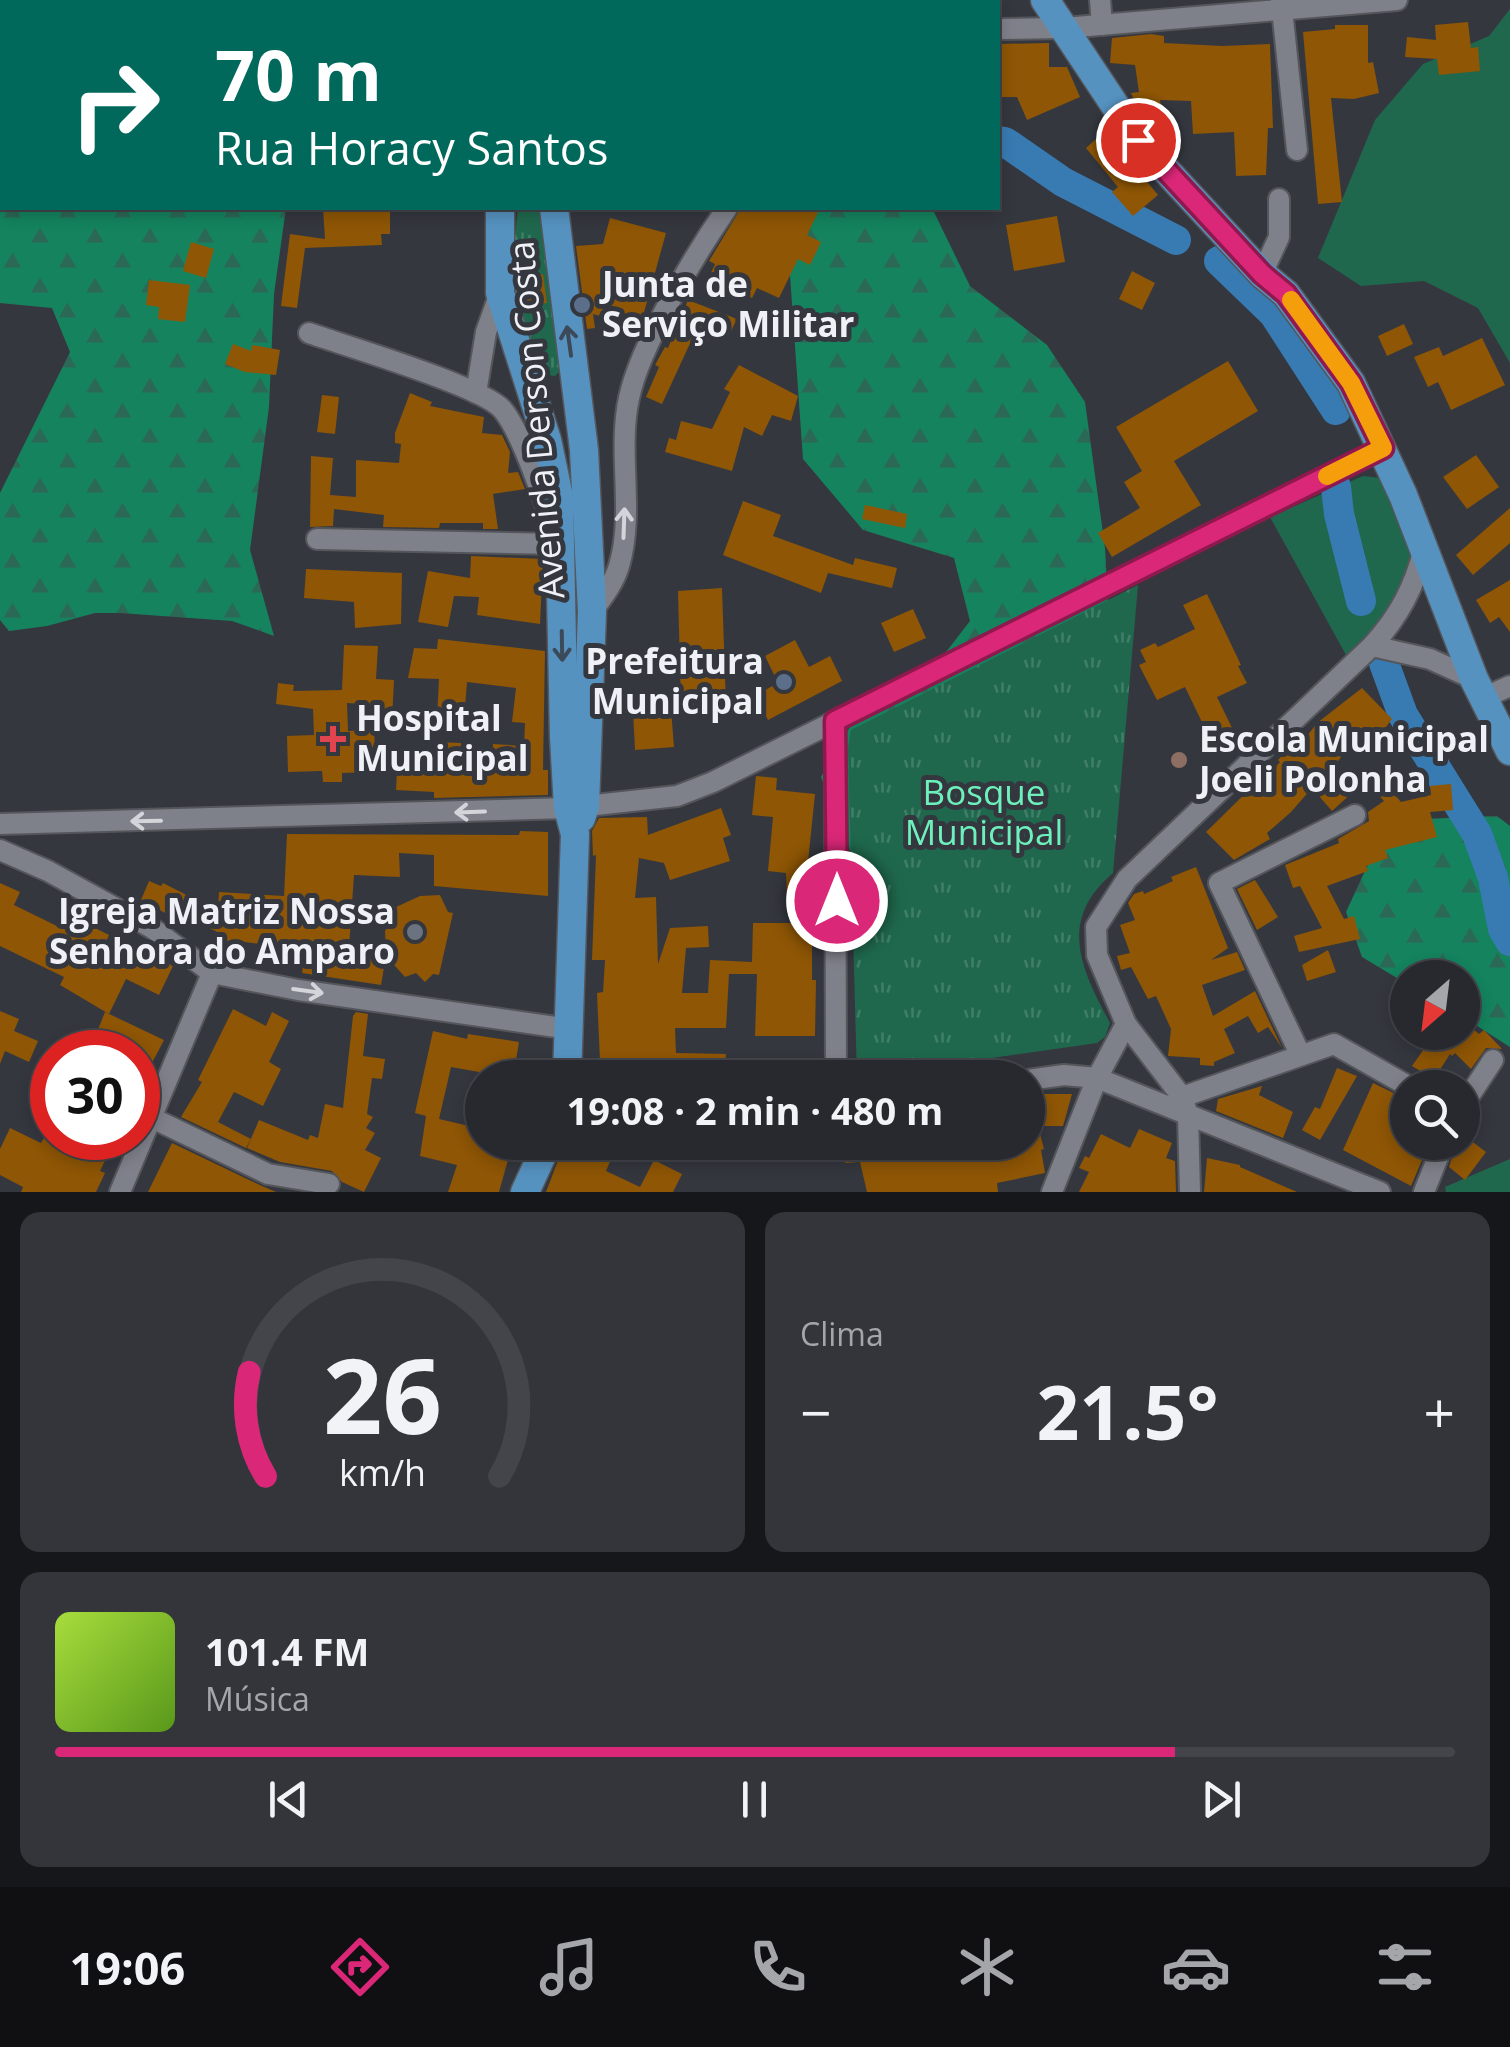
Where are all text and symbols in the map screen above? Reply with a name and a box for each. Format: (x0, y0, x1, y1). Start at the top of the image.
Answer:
text: 70 m (215, 26, 382, 122)
icon: right (50, 40, 180, 170)
pin (1096, 98, 1181, 183)
icon: arrive (1111, 113, 1166, 168)
text: Rua Horacy Santos (215, 117, 608, 178)
street label: Avenida Derson Costa (496, 239, 575, 601)
place label: Junta de Serviço Militar (599, 260, 855, 347)
marker: Junta de Serviço Militar (571, 294, 593, 316)
one-way arrow (559, 325, 578, 358)
one-way arrow (615, 507, 634, 539)
one-way arrow (552, 630, 572, 662)
place label: Prefeitura Municipal (585, 637, 764, 724)
marker: Prefeitura Municipal (773, 671, 795, 693)
place label: Hospital Municipal (356, 694, 528, 781)
place label: Escola Municipal Joeli Polonha (1196, 715, 1489, 802)
marker: Hospital Municipal (320, 726, 346, 752)
marker: Escola Municipal Joeli Polonha (1168, 749, 1190, 771)
park label: Bosque Municipal (905, 768, 1063, 855)
one-way arrow (455, 802, 487, 821)
one-way arrow (130, 811, 162, 830)
position arrow (785, 849, 889, 953)
place label: Igreja Matriz Nossa Senhora do Amparo (49, 887, 395, 974)
marker: Igreja Matriz Nossa Senhora do Amparo (404, 921, 426, 943)
north arrow (1390, 960, 1480, 1050)
map controls (1390, 960, 1480, 1160)
one-way arrow (291, 982, 324, 1000)
speed limit sign: 30 (30, 1030, 160, 1160)
button: search (1390, 1070, 1480, 1160)
text: 19:08 · 2 min · 480 m (567, 1084, 943, 1136)
text: Clima (800, 1312, 884, 1355)
text: 26 (323, 1323, 442, 1464)
text: 21.5° (1036, 1360, 1219, 1462)
text: − (800, 1374, 831, 1449)
text: + (1424, 1374, 1455, 1449)
text: km/h (339, 1448, 426, 1496)
text: 101.4 FM (205, 1625, 369, 1677)
text: Música (205, 1677, 310, 1720)
icon: previous (261, 1772, 316, 1827)
icon: pause (727, 1772, 782, 1827)
icon: next (1194, 1772, 1249, 1827)
icon: directions (325, 1932, 395, 2002)
icon: music (534, 1932, 604, 2002)
icon: phone (743, 1932, 813, 2002)
icon: climate (952, 1932, 1022, 2002)
icon: car (1161, 1932, 1231, 2002)
icon: filters (1370, 1932, 1440, 2002)
text: 19:06 (70, 1937, 185, 1998)

